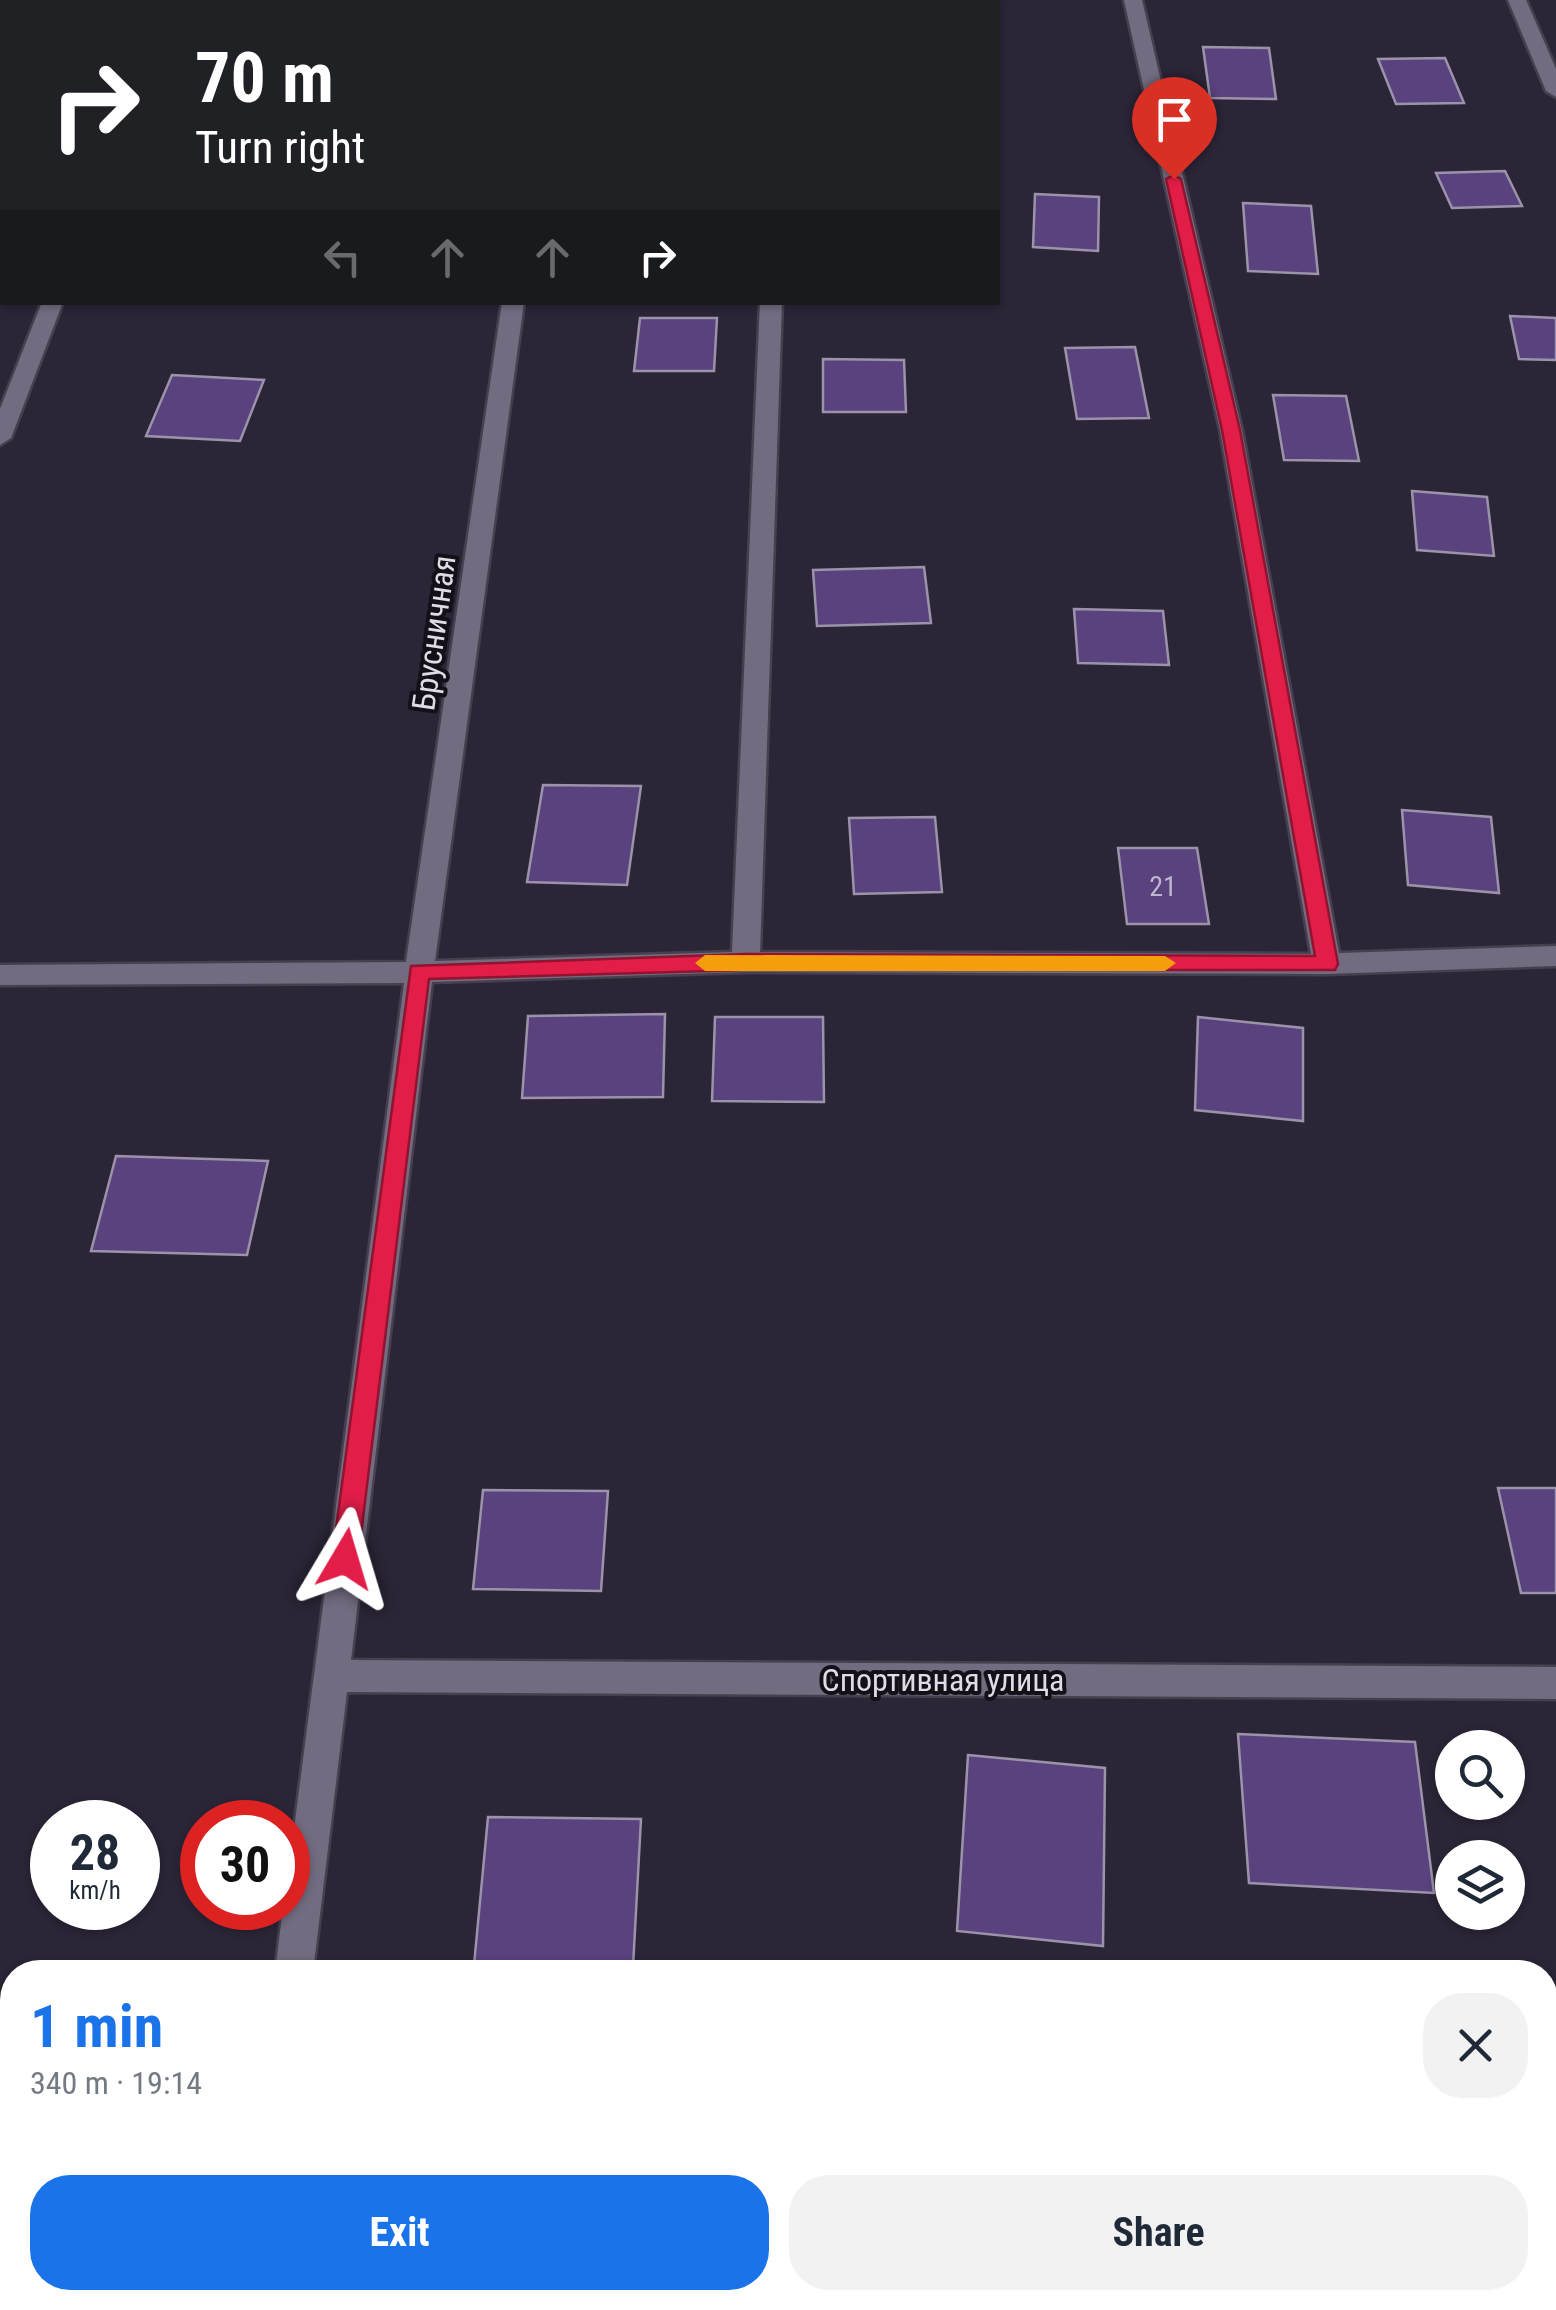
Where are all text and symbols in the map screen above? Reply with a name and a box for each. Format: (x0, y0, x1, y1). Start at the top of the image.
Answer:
text: 70 m (195, 37, 334, 119)
icon: right (30, 40, 160, 170)
pin (1132, 77, 1217, 180)
icon: arrive (1147, 92, 1202, 147)
text: Turn right (195, 121, 365, 174)
icon: left (315, 230, 370, 285)
icon: ahead (420, 230, 475, 285)
icon: ahead (525, 230, 580, 285)
icon: right (630, 230, 685, 285)
street label: Брусничная (404, 553, 464, 713)
house number: 21 (1149, 870, 1177, 903)
position arrow (293, 1507, 397, 1611)
street label: Спортивная улица (822, 1661, 1064, 1699)
map controls (1435, 1730, 1525, 1930)
button: search (1435, 1730, 1525, 1820)
speed limit sign: 30 (180, 1800, 310, 1930)
text: 28 (70, 1824, 120, 1882)
button: layers (1435, 1840, 1525, 1930)
text: km/h (69, 1876, 121, 1905)
text: 1 min (30, 1991, 163, 2062)
button: close (1423, 1993, 1528, 2098)
text: 340 m · 19:14 (30, 2064, 202, 2102)
button: Exit (30, 2175, 769, 2290)
button: Share (789, 2175, 1528, 2290)

